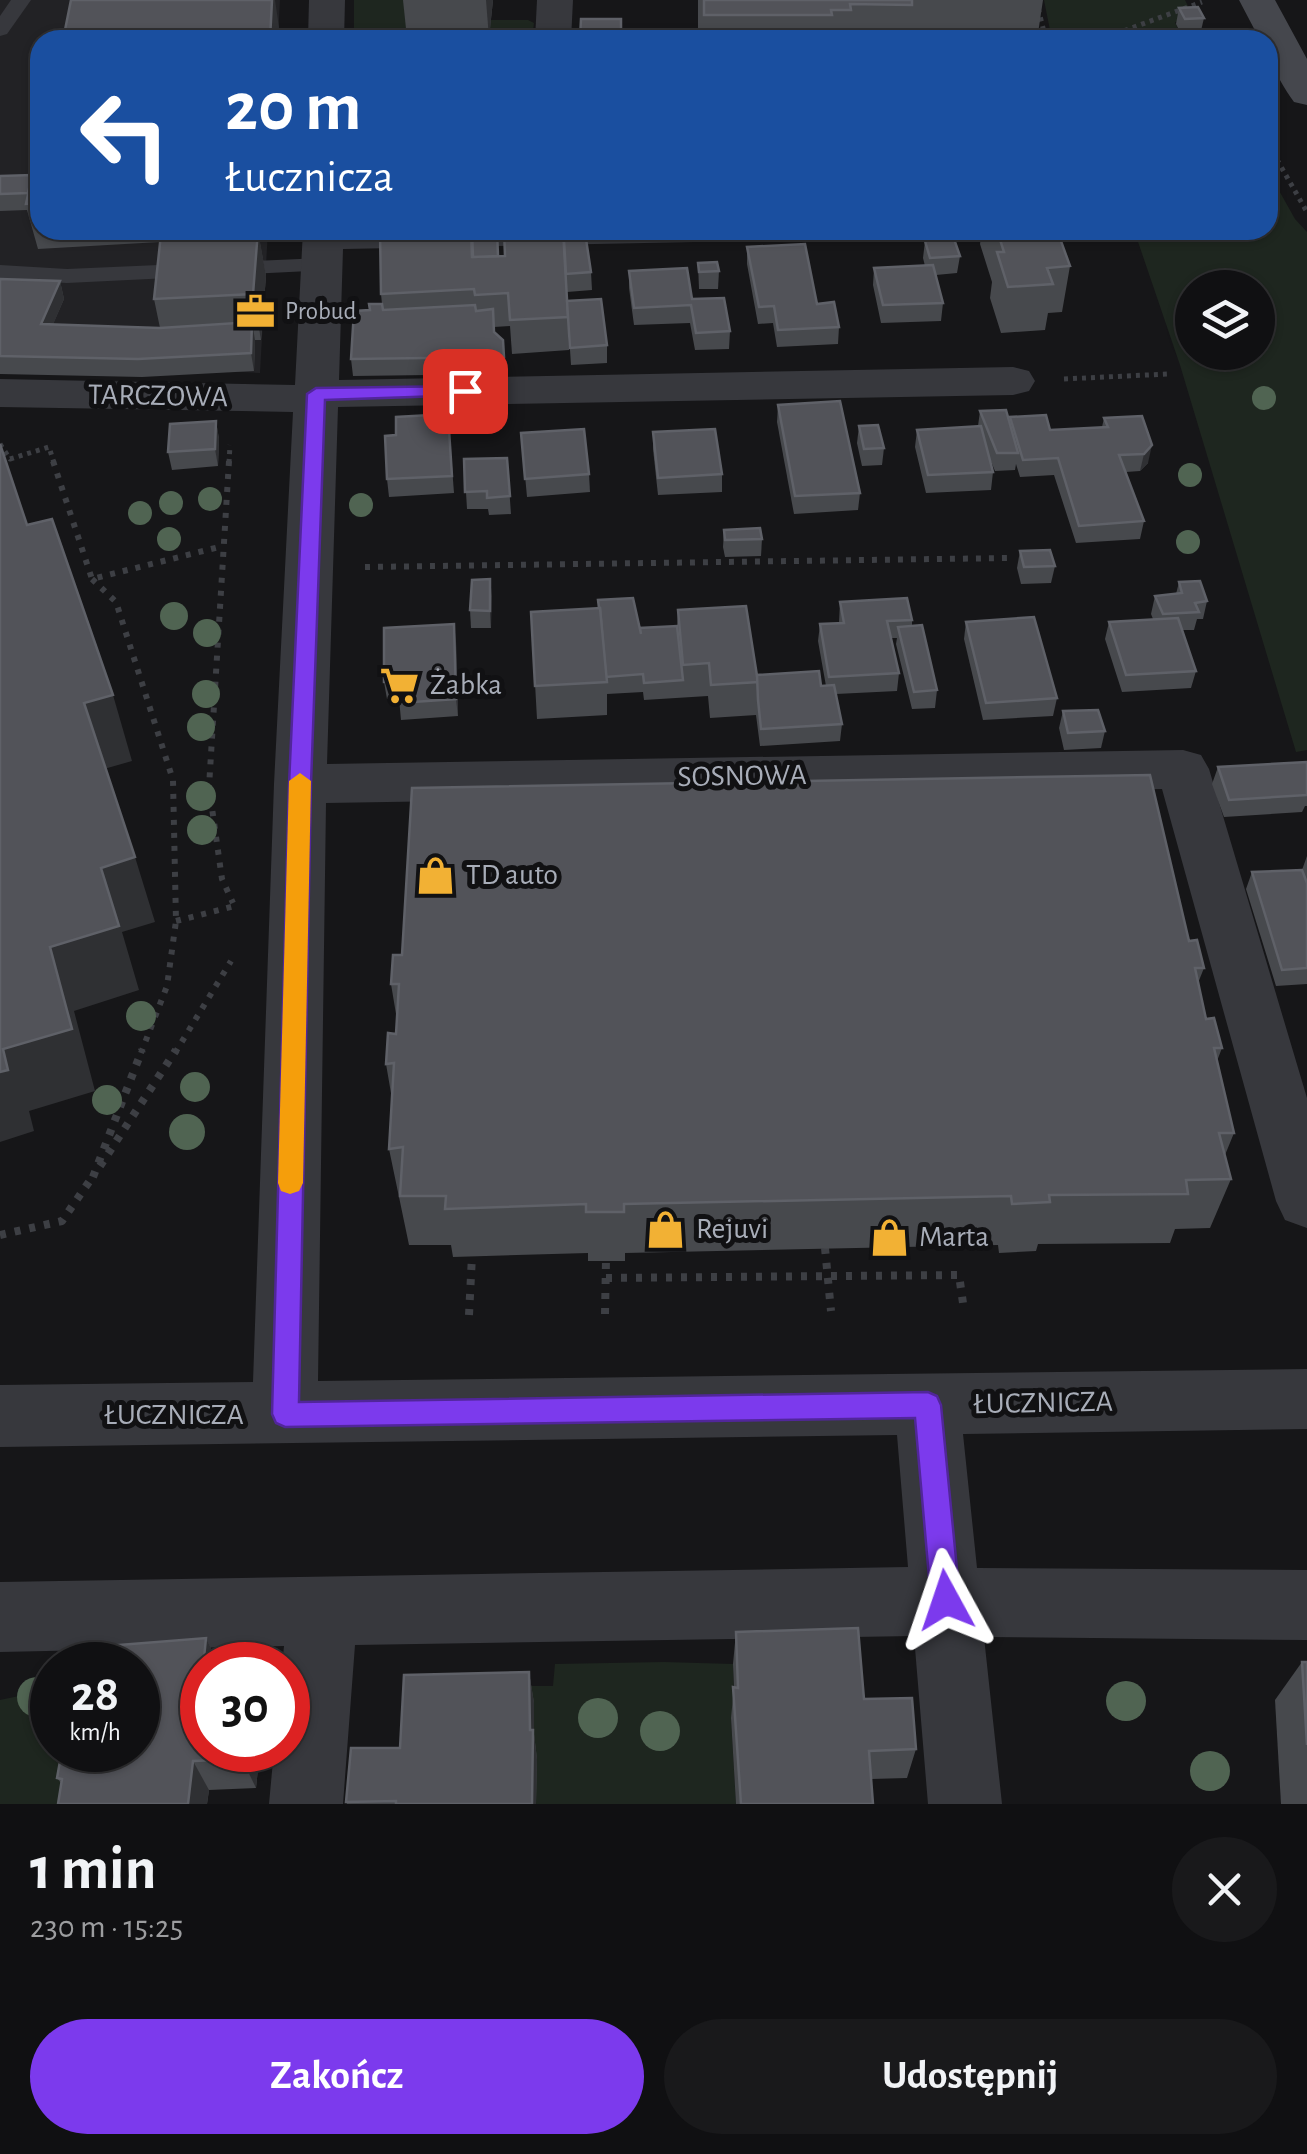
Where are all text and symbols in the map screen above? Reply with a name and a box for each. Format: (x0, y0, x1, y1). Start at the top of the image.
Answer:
icon: left (60, 70, 190, 200)
text: 20 m (225, 73, 362, 143)
text: Łucznicza (225, 155, 394, 200)
map controls (1175, 270, 1275, 370)
button: layers (1175, 270, 1275, 370)
office icon: Probud (234, 290, 276, 332)
place label: Probud (285, 299, 357, 324)
pin (423, 349, 508, 434)
icon: arrive (438, 364, 493, 419)
street label: TARCZOWA (88, 380, 228, 412)
supermarket icon: Żabka (379, 664, 421, 706)
place label: Żabka (430, 668, 502, 700)
street label: SOSNOWA (677, 760, 807, 792)
shop icon: TD auto (415, 854, 457, 896)
place label: TD auto (466, 860, 558, 890)
shop icon: Rejuvi (645, 1208, 687, 1250)
place label: Rejuvi (696, 1214, 768, 1244)
shop icon: Marta (868, 1216, 910, 1258)
place label: Marta (919, 1222, 989, 1252)
street label: ŁUCZNICZA (973, 1387, 1113, 1419)
street label: ŁUCZNICZA (104, 1400, 244, 1430)
position arrow (894, 1548, 998, 1652)
speed limit sign: 30 (180, 1642, 310, 1772)
text: 28 (71, 1670, 119, 1720)
text: km/h (69, 1720, 121, 1745)
button: close (1172, 1837, 1277, 1942)
text: 1 min (30, 1840, 156, 1900)
text: 230 m · 15:25 (30, 1911, 183, 1943)
button: Zakończ (30, 2019, 644, 2134)
button: Udostępnij (664, 2019, 1277, 2134)

